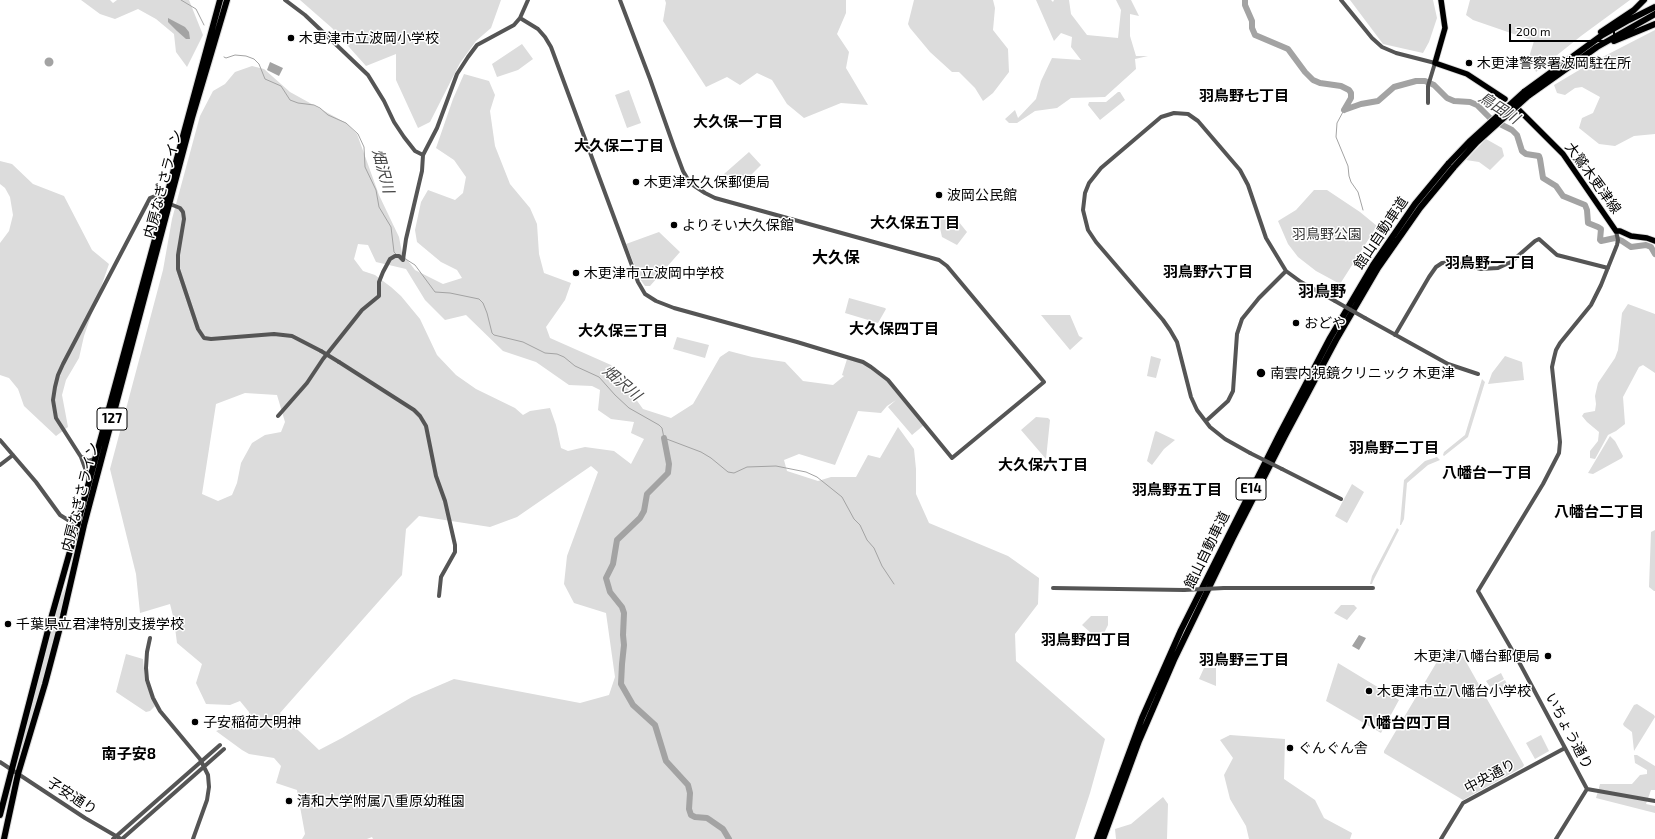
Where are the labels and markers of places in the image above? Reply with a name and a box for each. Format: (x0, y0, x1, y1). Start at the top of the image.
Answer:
place label: 木更津市立波岡小学校 (299, 30, 439, 46)
marker: 木更津市立波岡小学校 (286, 33, 296, 43)
place label: 木更津警察署波岡駐在所 (1477, 55, 1631, 71)
marker: 木更津警察署波岡駐在所 (1464, 58, 1474, 68)
place label: 木更津大久保郵便局 (644, 174, 770, 190)
marker: 木更津大久保郵便局 (631, 177, 641, 187)
place label: 波岡公民館 (947, 187, 1017, 203)
marker: 波岡公民館 (934, 190, 944, 200)
place label: よりそい大久保館 (682, 217, 794, 233)
marker: よりそい大久保館 (669, 220, 679, 230)
place label: 木更津市立波岡中学校 (584, 265, 724, 281)
marker: 木更津市立波岡中学校 (571, 268, 581, 278)
place label: おどや (1304, 315, 1346, 331)
marker: おどや (1291, 318, 1301, 328)
place label: 南雲内視鏡クリニック 木更津 (1270, 365, 1455, 381)
marker: 南雲内視鏡クリニック 木更津 (1255, 367, 1267, 379)
place label: 千葉県立君津特別支援学校 (16, 616, 184, 632)
marker: 千葉県立君津特別支援学校 (3, 619, 13, 629)
place label: 木更津八幡台郵便局 (1414, 648, 1540, 664)
marker: 木更津八幡台郵便局 (1543, 651, 1553, 661)
place label: 木更津市立八幡台小学校 (1377, 683, 1531, 699)
marker: 木更津市立八幡台小学校 (1364, 686, 1374, 696)
place label: 子安稲荷大明神 (203, 714, 301, 730)
marker: 子安稲荷大明神 (190, 717, 200, 727)
place label: ぐんぐん舎 (1298, 740, 1368, 756)
marker: ぐんぐん舎 (1285, 743, 1295, 753)
place label: 清和大学附属八重原幼稚園 (297, 793, 465, 809)
marker: 清和大学附属八重原幼稚園 (284, 796, 294, 806)

